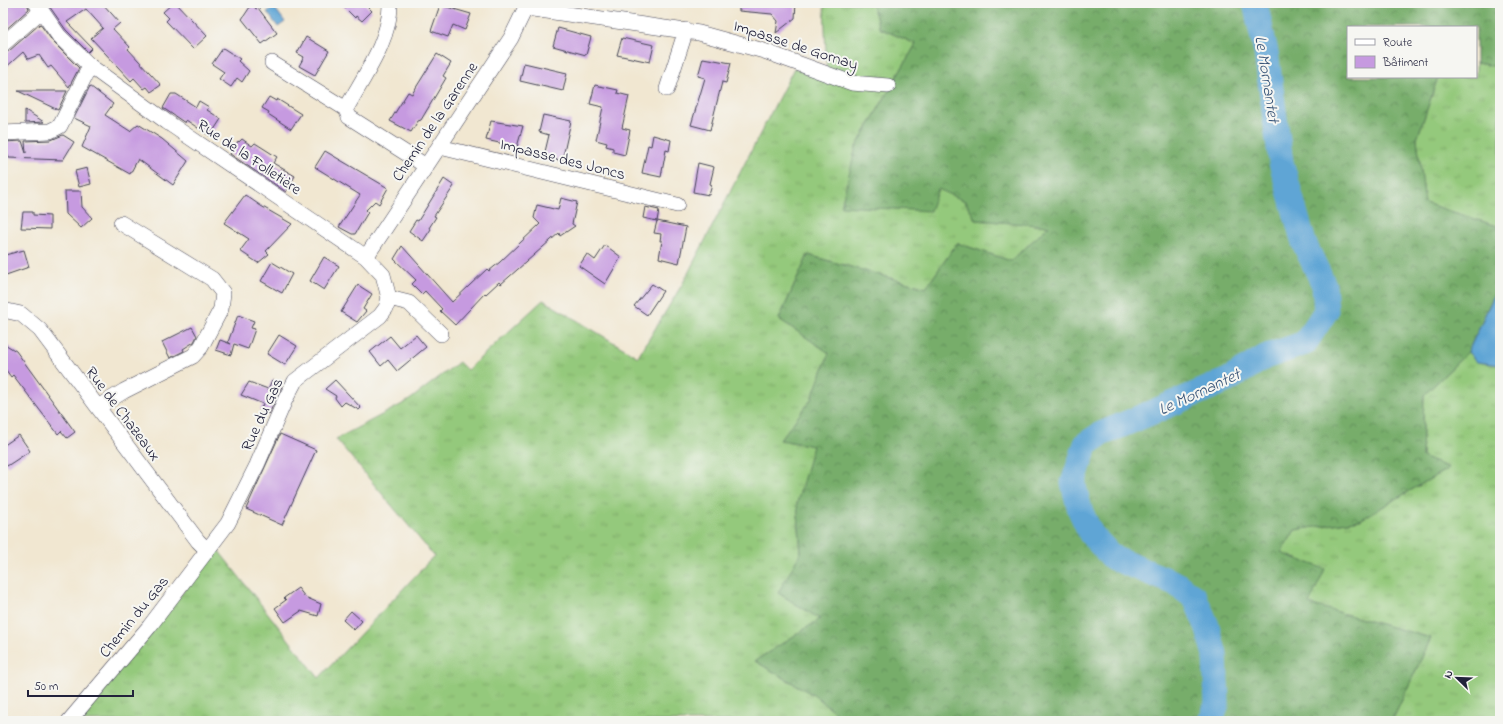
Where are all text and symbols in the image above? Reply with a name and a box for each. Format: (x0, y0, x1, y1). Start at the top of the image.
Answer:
street label: Impasse de Gornay (730, 14, 861, 77)
legend (1347, 26, 1477, 78)
water label: Le Mornantet (1247, 34, 1286, 127)
text: Route (1383, 34, 1413, 52)
text: Bâtiment (1382, 54, 1428, 72)
street label: Chemin de la Garenne (387, 57, 485, 187)
street label: Rue de la Folletière (192, 114, 307, 202)
street label: Impasse des Joncs (497, 133, 628, 187)
street label: Rue de Chazeaux (79, 362, 166, 467)
water label: Le Mornantet (1155, 362, 1247, 422)
street label: Rue du Gas (235, 374, 290, 455)
street label: Chemin du Gas (94, 571, 175, 664)
north arrow (1437, 658, 1477, 698)
text: N (1440, 668, 1458, 681)
scale bar (28, 672, 133, 698)
text: 50 m (34, 678, 58, 696)

